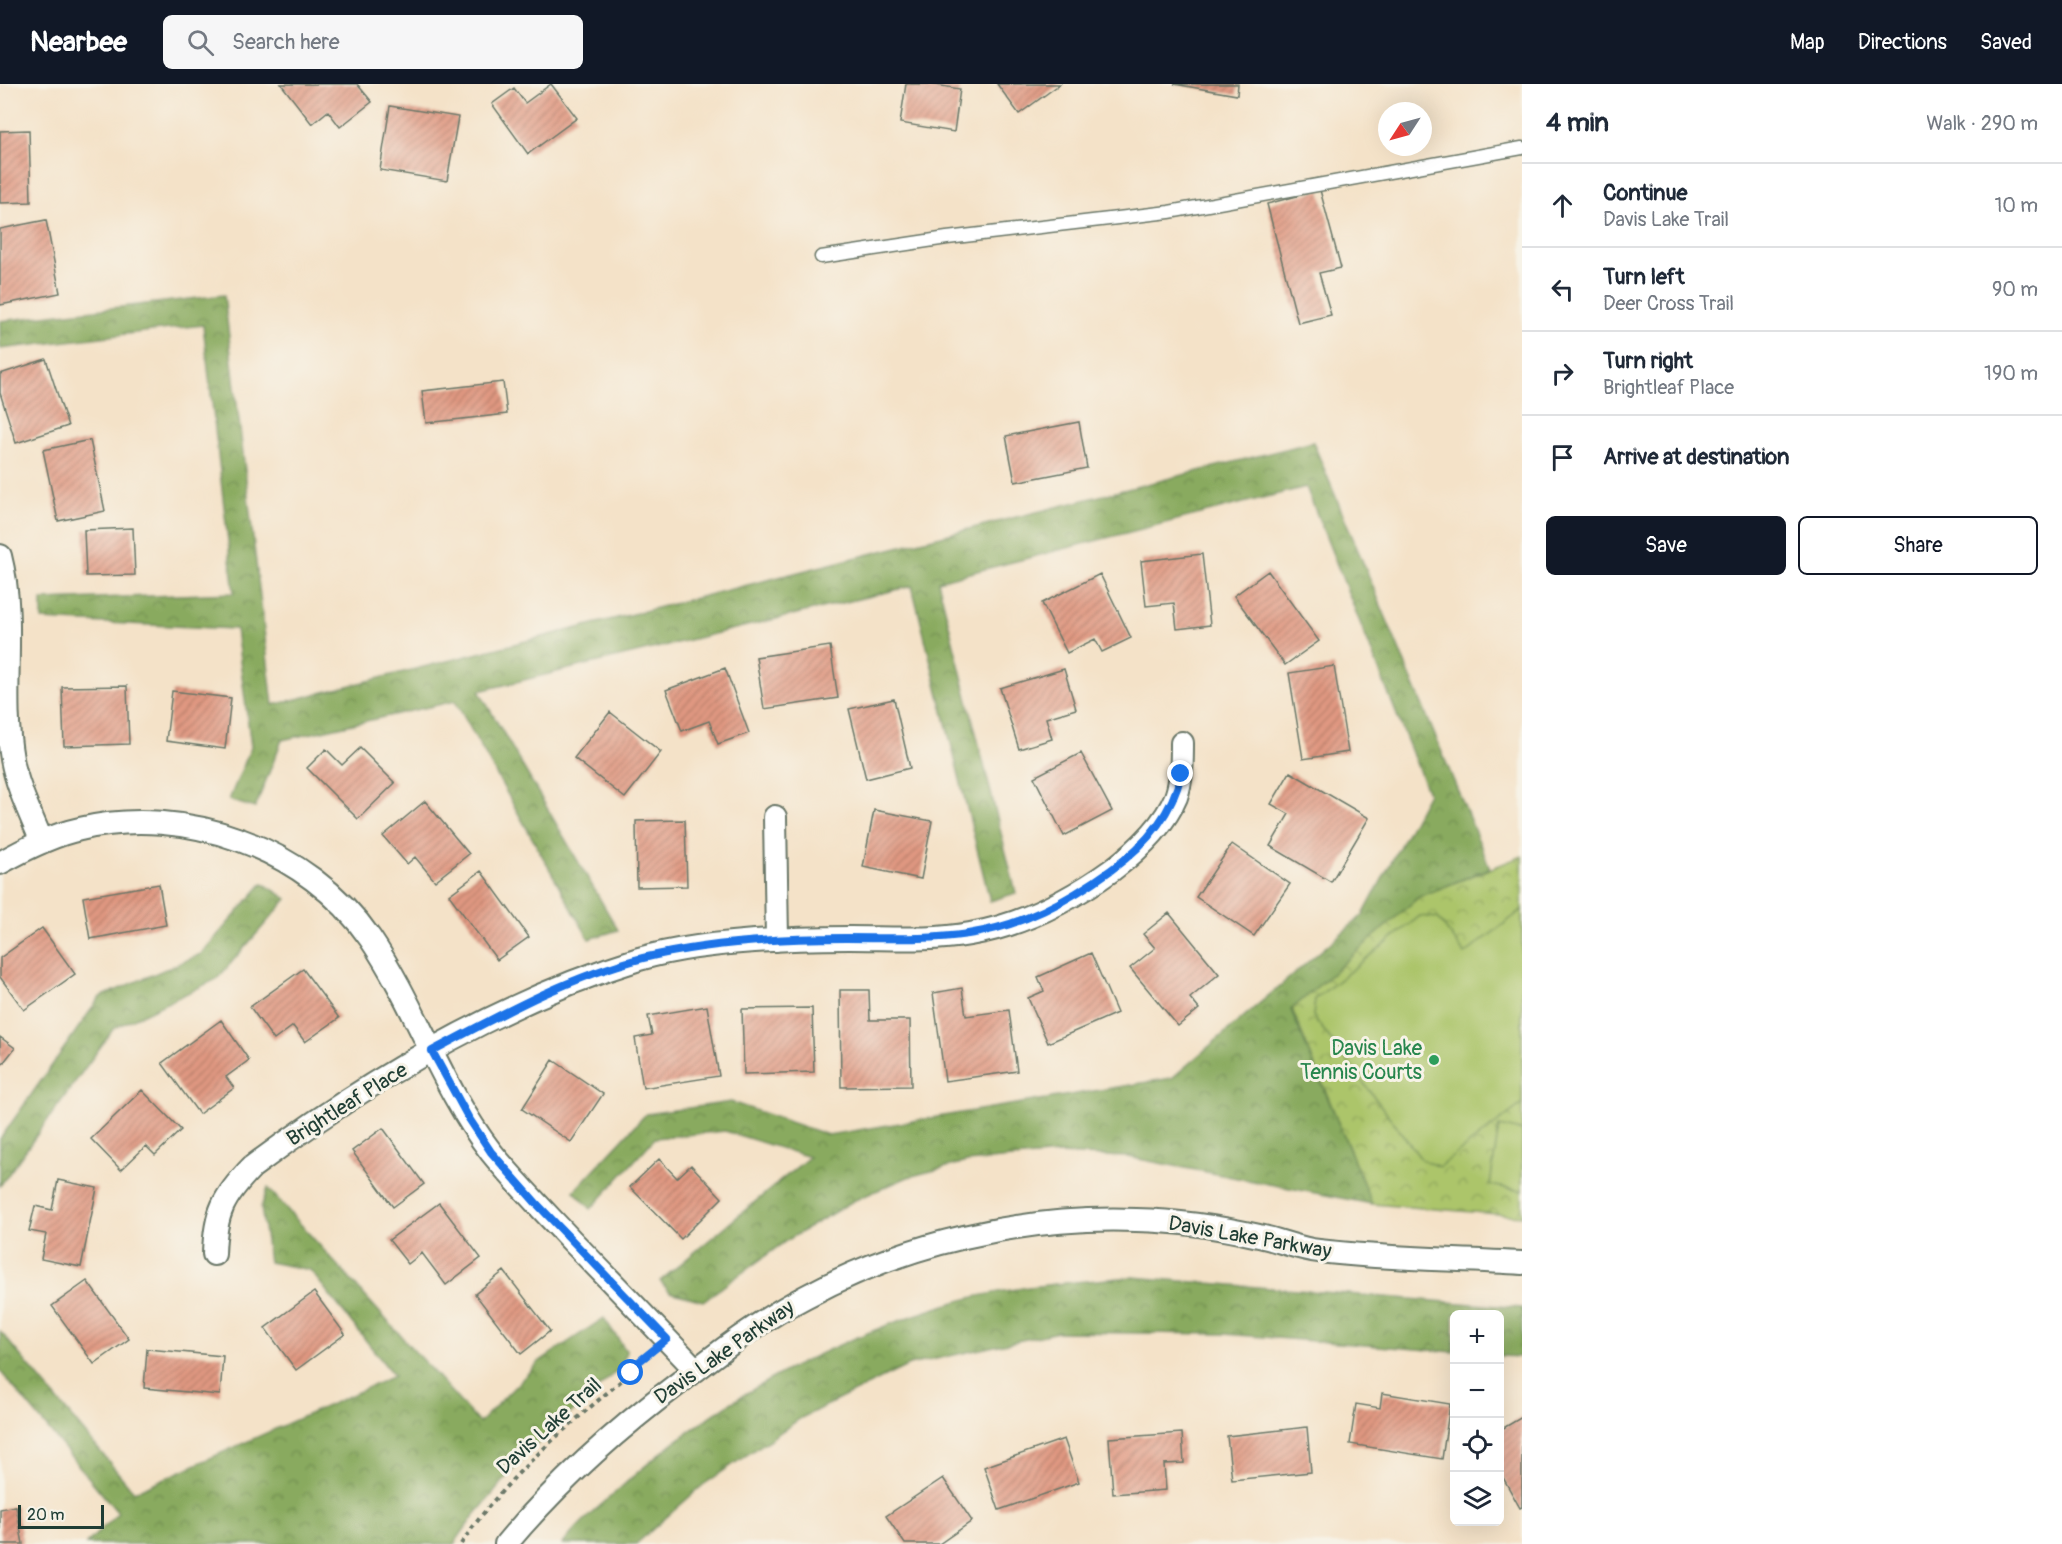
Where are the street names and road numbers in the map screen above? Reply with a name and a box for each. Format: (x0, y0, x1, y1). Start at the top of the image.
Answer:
street label: Brightleaf Place (282, 1056, 413, 1152)
street label: Davis Lake Parkway (1166, 1210, 1334, 1265)
street label: Davis Lake Parkway (649, 1294, 800, 1411)
street label: Davis Lake Trail (491, 1372, 608, 1481)

